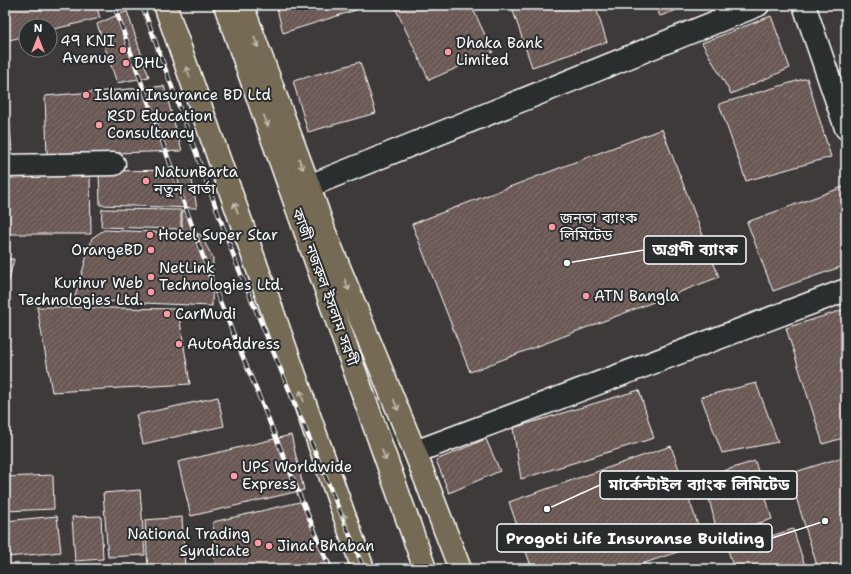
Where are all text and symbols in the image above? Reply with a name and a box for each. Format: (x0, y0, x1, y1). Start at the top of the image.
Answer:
north arrow (18, 18, 58, 58)
text: N (34, 21, 43, 36)
place label: 49 KNI Avenue (60, 31, 115, 68)
place label: Dhaka Bank Limited (456, 33, 543, 70)
one-way arrow (252, 35, 260, 47)
marker: 49 KNI Avenue (118, 45, 128, 55)
marker: Dhaka Bank Limited (443, 47, 453, 57)
place label: DHL (134, 53, 163, 73)
marker: DHL (121, 58, 131, 68)
one-way arrow (184, 66, 192, 78)
place label: Islami Insurance BD Ltd (94, 85, 271, 105)
marker: Islami Insurance BD Ltd (81, 90, 91, 100)
place label: RSD Education Consultancy (107, 106, 212, 143)
one-way arrow (262, 115, 270, 127)
marker: RSD Education Consultancy (94, 120, 104, 130)
one-way arrow (297, 157, 305, 169)
place label: NatunBarta নতুন বার্তা (153, 162, 239, 199)
marker: NatunBarta নতুন বার্তা (141, 176, 151, 186)
one-way arrow (232, 201, 239, 214)
street label: কাজী নজরুল ইসলাম সরণী (287, 205, 363, 369)
place label: জনতা ব্যাংক লিমিটেড (559, 208, 638, 245)
marker: জনতা ব্যাংক লিমিটেড (547, 222, 557, 232)
place label: Hotel Super Star (158, 225, 278, 245)
marker: Hotel Super Star (145, 230, 155, 240)
callout: অগ্রণী ব্যাংক (644, 236, 746, 264)
text: অগ্রণী ব্যাংক (651, 239, 739, 260)
place label: OrangeBD (71, 240, 143, 260)
marker: OrangeBD (146, 245, 156, 255)
place label: NetLink Technologies Ltd. (159, 258, 284, 295)
marker: NetLink Technologies Ltd. (146, 272, 156, 282)
place label: Kurinur Web Technologies Ltd. (18, 273, 143, 310)
one-way arrow (343, 279, 351, 291)
place label: ATN Bangla (594, 286, 680, 306)
marker: Kurinur Web Technologies Ltd. (146, 287, 156, 297)
marker: ATN Bangla (581, 291, 591, 301)
place label: CarMudi (175, 304, 236, 324)
marker: CarMudi (162, 309, 172, 319)
place label: AutoAddress (187, 334, 280, 354)
marker: AutoAddress (174, 339, 184, 349)
one-way arrow (298, 391, 306, 403)
one-way arrow (393, 399, 401, 411)
one-way arrow (381, 448, 388, 461)
place label: UPS Worldwide Express (242, 457, 352, 494)
marker: UPS Worldwide Express (229, 471, 239, 481)
callout: মার্কেন্টাইল ব্যাংক লিমিটেড (600, 471, 797, 499)
text: মার্কেন্টাইল ব্যাংক লিমিটেড (608, 474, 790, 495)
one-way arrow (341, 513, 349, 525)
place label: National Trading Syndicate (127, 524, 250, 561)
callout: Progoti Life Insuranse Building (497, 524, 772, 552)
text: Progoti Life Insuranse Building (506, 528, 764, 549)
place label: Jinat Bhaban (277, 536, 375, 556)
marker: National Trading Syndicate (253, 538, 263, 548)
marker: Jinat Bhaban (264, 541, 274, 551)

